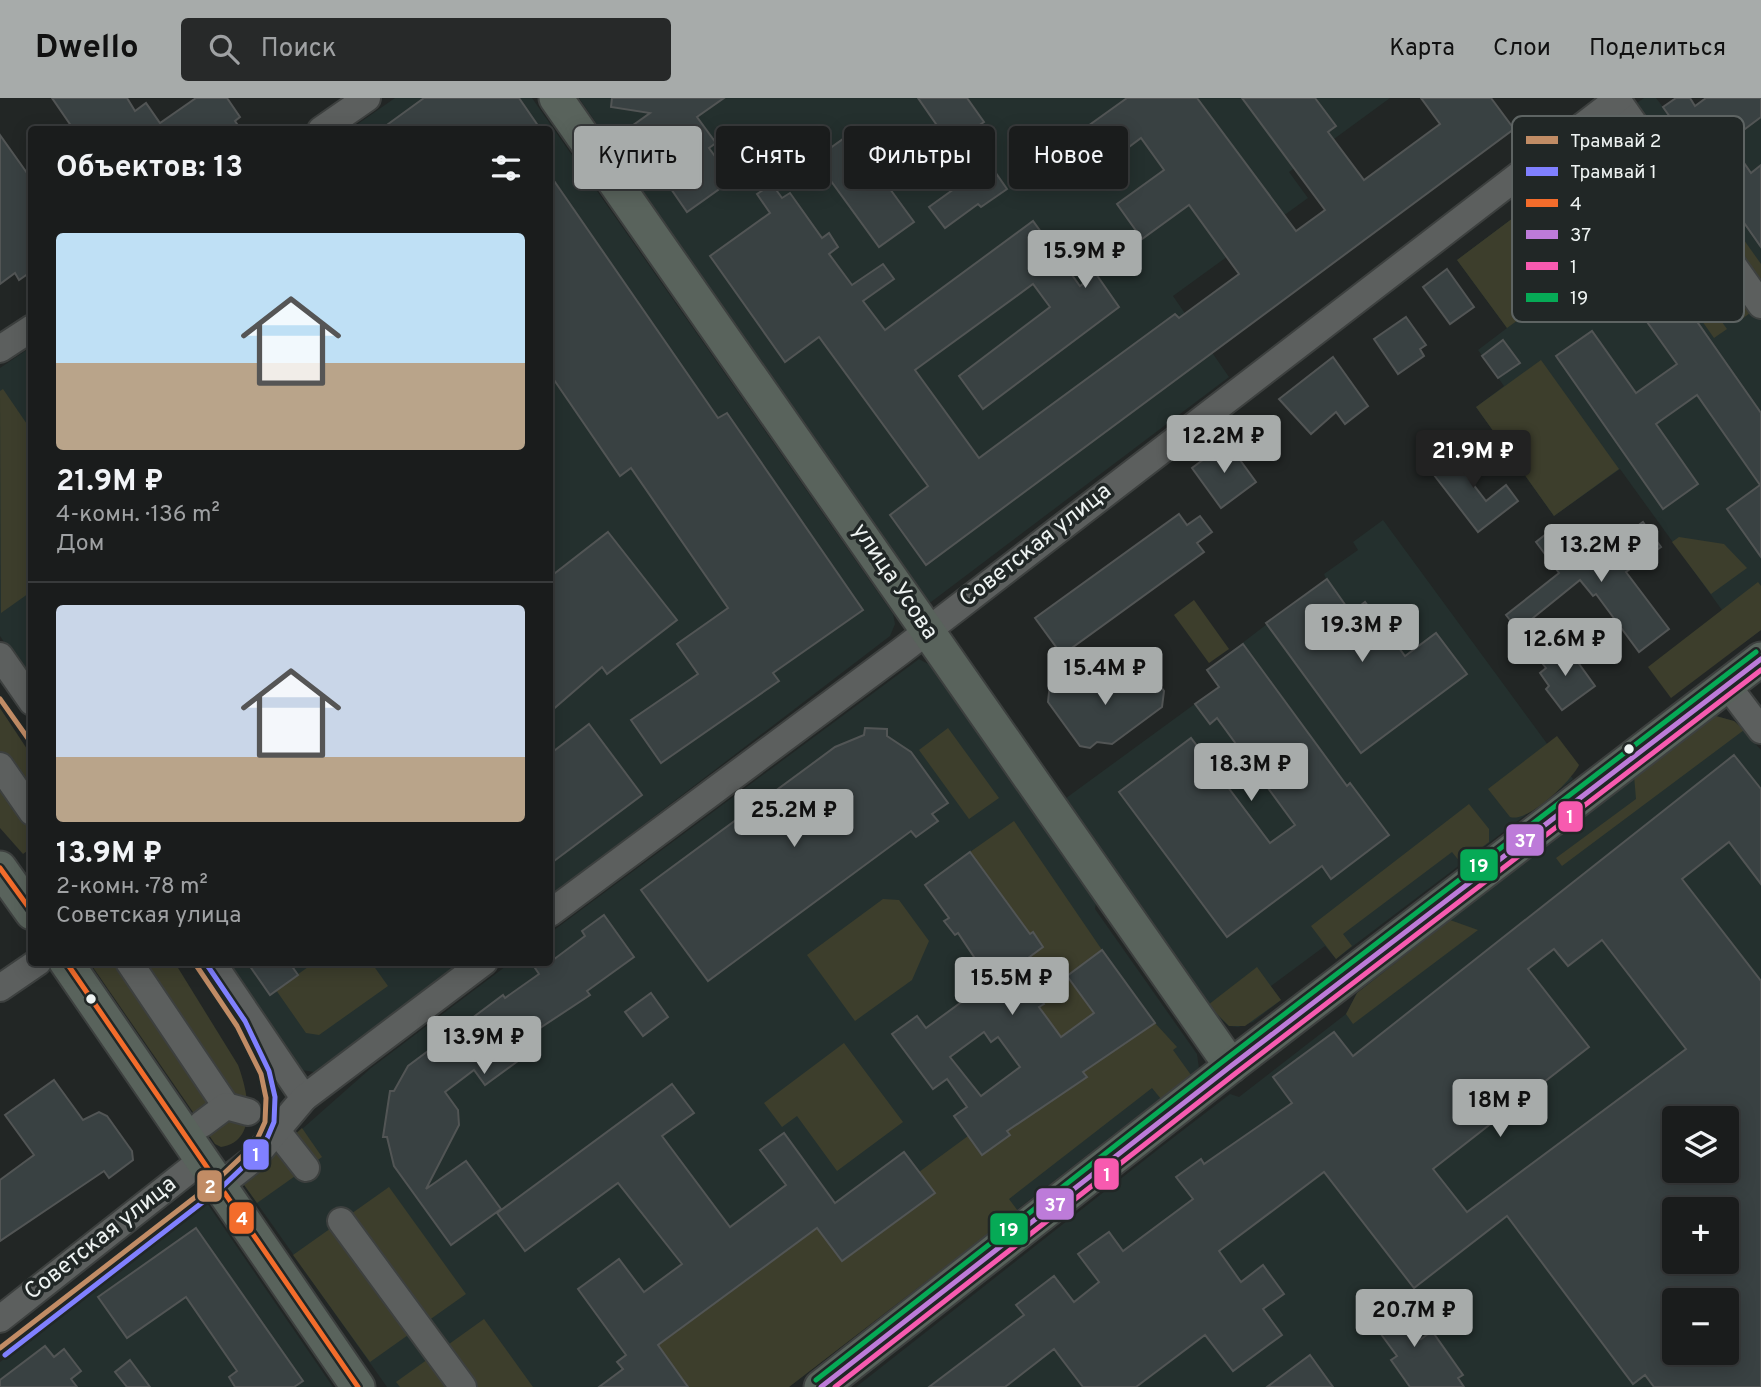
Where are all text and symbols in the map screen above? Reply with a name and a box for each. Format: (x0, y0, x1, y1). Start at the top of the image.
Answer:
search box (181, 18, 671, 81)
text: Dwello (35, 28, 139, 70)
icon: search (205, 30, 243, 68)
text: Поиск (261, 33, 337, 66)
text: Карта (1389, 34, 1455, 64)
text: Слои (1493, 34, 1551, 64)
text: Поделиться (1589, 34, 1726, 64)
legend (1512, 116, 1744, 322)
chip: Купить (574, 126, 702, 189)
chip: Снять (716, 126, 830, 189)
chip: Фильтры (844, 126, 995, 189)
chip: Новое (1009, 126, 1128, 189)
text: Трамвай 2 (1570, 130, 1661, 154)
icon: filters (487, 149, 525, 187)
text: Объектов: 13 (56, 150, 243, 187)
text: Трамвай 1 (1570, 161, 1657, 185)
text: 4 (1570, 193, 1582, 217)
text: 37 (1570, 224, 1591, 248)
pin: 15.9M ₽ (1020, 230, 1150, 290)
text: 15.9M ₽ (1044, 238, 1126, 267)
text: 1 (1570, 256, 1577, 280)
icon: home (228, 278, 354, 404)
text: 19 (1570, 287, 1588, 311)
pin: 12.2M ₽ (1159, 416, 1289, 475)
text: 12.2M ₽ (1183, 423, 1265, 452)
pin: 21.9M ₽ (1408, 430, 1538, 490)
text: 21.9M ₽ (1432, 438, 1514, 467)
text: 21.9M ₽ (56, 464, 164, 501)
street label: Советская улица (954, 478, 1118, 614)
text: 4-комн. · 136 m² (56, 501, 220, 530)
street label: улица Усова (844, 518, 944, 646)
pin: 13.2M ₽ (1536, 524, 1666, 584)
text: Дом (56, 530, 104, 559)
text: 13.2M ₽ (1560, 532, 1642, 561)
pin: 19.3M ₽ (1297, 604, 1427, 664)
text: 19.3M ₽ (1321, 612, 1403, 641)
pin: 12.6M ₽ (1500, 618, 1630, 678)
text: 12.6M ₽ (1524, 626, 1606, 655)
pin: 15.4M ₽ (1040, 648, 1170, 707)
icon: home (228, 650, 354, 776)
text: 15.4M ₽ (1063, 655, 1147, 684)
unlabelled marker (1622, 742, 1636, 756)
pin: 18.3M ₽ (1186, 744, 1316, 803)
text: 18.3M ₽ (1210, 751, 1292, 780)
pin: 25.2M ₽ (729, 790, 859, 849)
text: 25.2M ₽ (750, 797, 838, 826)
line badge: 1 (1557, 800, 1584, 833)
text: 1 (1566, 806, 1574, 830)
line badge: 37 (1505, 823, 1545, 857)
text: 37 (1514, 830, 1536, 854)
text: 13.9M ₽ (56, 836, 163, 873)
line badge: 19 (1459, 848, 1499, 882)
text: 19 (1469, 855, 1489, 879)
text: 2-комн. · 78 m² (56, 873, 208, 902)
text: Советская улица (56, 902, 241, 931)
pin: 15.5M ₽ (947, 958, 1077, 1017)
text: 15.5M ₽ (971, 965, 1053, 994)
unlabelled marker (84, 992, 98, 1006)
pin: 13.9M ₽ (419, 1016, 549, 1076)
text: 13.9M ₽ (443, 1024, 525, 1053)
pin: 18M ₽ (1451, 1080, 1549, 1139)
text: 18M ₽ (1468, 1087, 1532, 1116)
map controls (1662, 1106, 1739, 1365)
button: layers (1662, 1106, 1739, 1183)
line badge: 1 (242, 1138, 270, 1171)
text: 1 (252, 1144, 260, 1168)
line badge: 1 (1093, 1157, 1120, 1191)
text: 1 (1103, 1164, 1111, 1188)
line badge: 2 (196, 1169, 223, 1203)
street label: Советская улица (19, 1171, 183, 1307)
text: 2 (204, 1176, 216, 1200)
line badge: 37 (1035, 1187, 1075, 1221)
text: 37 (1044, 1194, 1066, 1218)
button: + (1662, 1197, 1739, 1274)
line badge: 4 (228, 1201, 255, 1235)
text: 4 (236, 1208, 248, 1232)
line badge: 19 (989, 1212, 1029, 1246)
text: 19 (999, 1219, 1019, 1243)
button: − (1662, 1288, 1739, 1365)
pin: 20.7M ₽ (1349, 1290, 1479, 1349)
text: 20.7M ₽ (1372, 1297, 1456, 1326)

